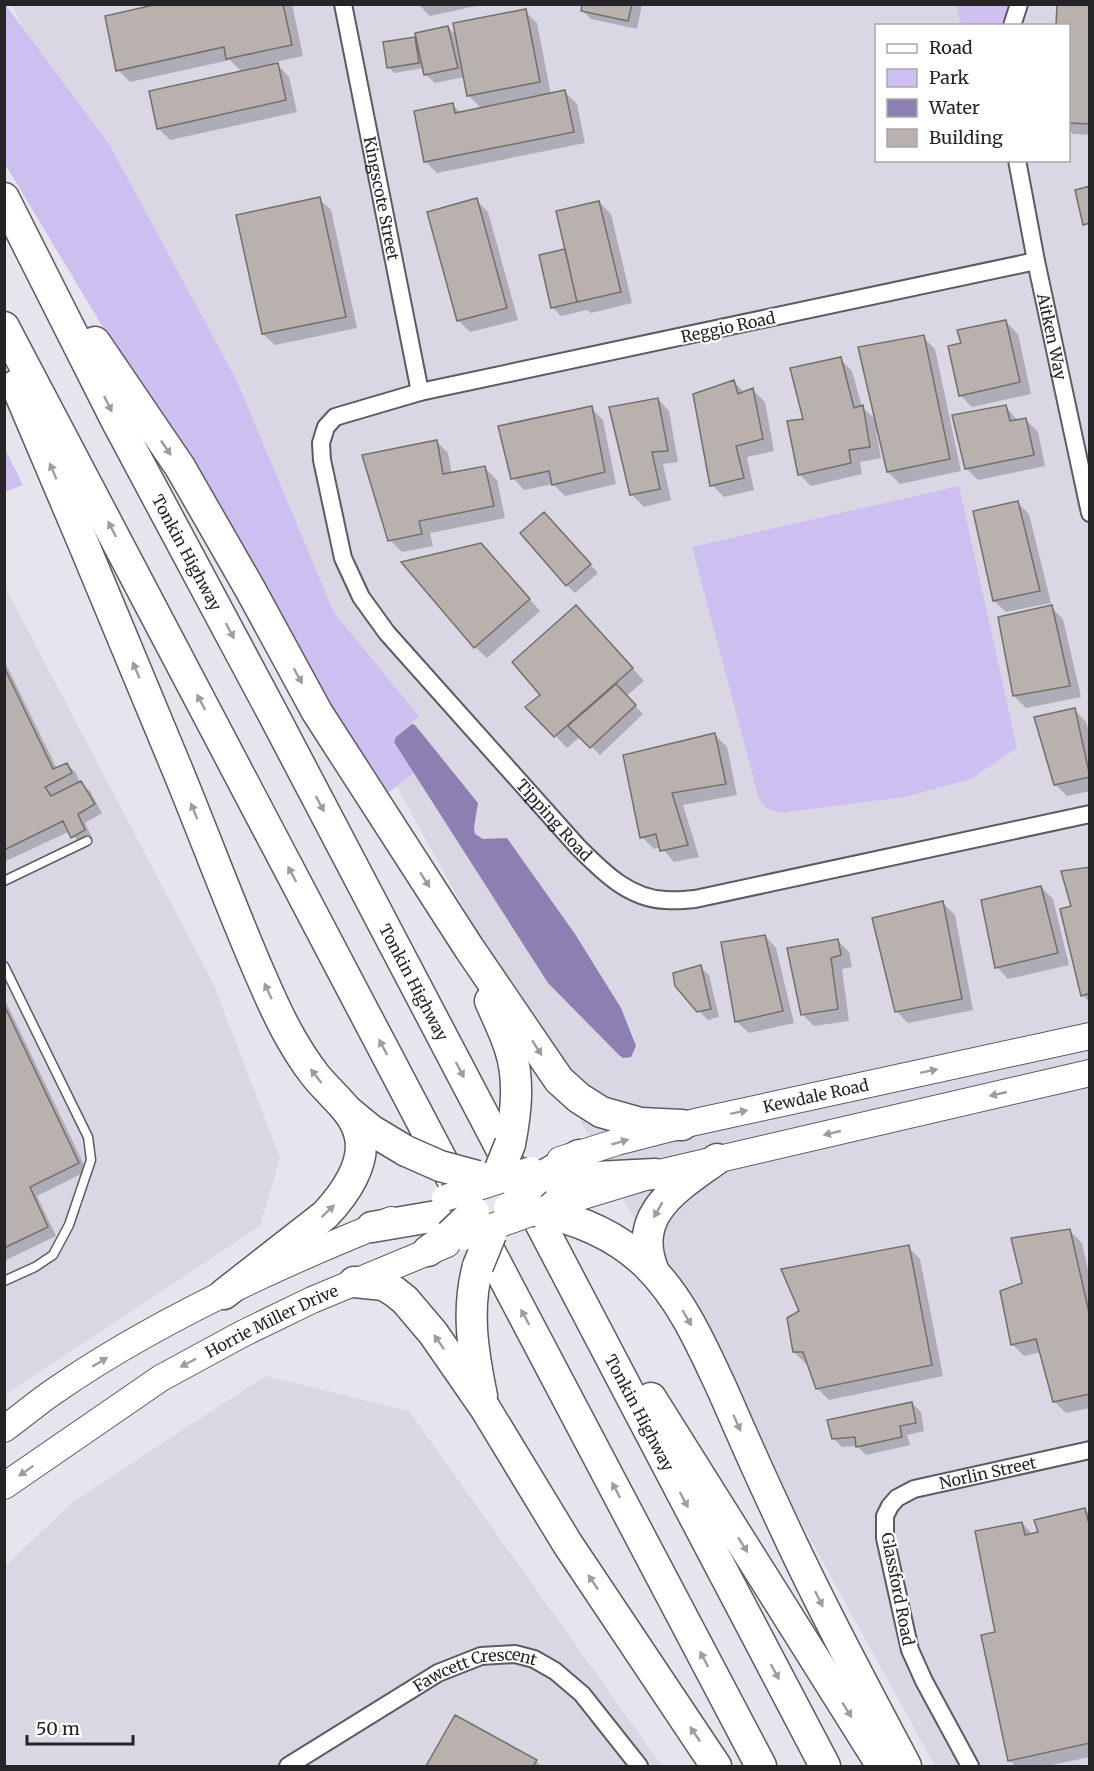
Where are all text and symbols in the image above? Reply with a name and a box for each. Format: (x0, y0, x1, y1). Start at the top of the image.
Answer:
legend (875, 24, 1070, 162)
text: Road (929, 36, 973, 59)
text: Park (929, 66, 970, 89)
text: Water (928, 96, 980, 119)
text: Building (929, 126, 1003, 149)
street label: Kingscote Street (359, 135, 404, 263)
street label: Aitken Way (1033, 290, 1071, 382)
street label: Reggio Road (679, 307, 777, 347)
one-way arrow (104, 395, 113, 412)
one-way arrow (161, 439, 172, 456)
one-way arrow (48, 463, 57, 480)
street label: Tonkin Highway (148, 491, 226, 615)
one-way arrow (107, 520, 117, 537)
one-way arrow (225, 623, 235, 640)
one-way arrow (131, 661, 141, 679)
one-way arrow (292, 668, 303, 684)
one-way arrow (197, 693, 207, 711)
street label: Tipping Road (512, 775, 596, 865)
one-way arrow (316, 795, 325, 812)
one-way arrow (189, 802, 198, 820)
one-way arrow (287, 866, 297, 883)
one-way arrow (420, 872, 431, 888)
street label: Tonkin Highway (375, 921, 453, 1045)
one-way arrow (264, 983, 273, 1000)
one-way arrow (378, 1038, 388, 1055)
one-way arrow (531, 1040, 543, 1056)
one-way arrow (455, 1061, 464, 1078)
one-way arrow (920, 1066, 939, 1075)
one-way arrow (310, 1068, 322, 1083)
street label: Kewdale Road (761, 1074, 871, 1117)
one-way arrow (989, 1090, 1007, 1100)
one-way arrow (729, 1107, 748, 1116)
one-way arrow (823, 1128, 841, 1138)
one-way arrow (611, 1137, 629, 1146)
one-way arrow (653, 1202, 663, 1219)
one-way arrow (320, 1204, 335, 1218)
street label: Horrie Miller Drive (202, 1280, 341, 1362)
one-way arrow (520, 1309, 530, 1326)
one-way arrow (682, 1310, 692, 1327)
one-way arrow (434, 1335, 446, 1350)
street label: Tonkin Highway (601, 1351, 679, 1475)
one-way arrow (92, 1357, 108, 1368)
one-way arrow (180, 1358, 197, 1368)
one-way arrow (732, 1414, 741, 1431)
street label: Norlin Street (937, 1452, 1039, 1493)
one-way arrow (19, 1465, 35, 1477)
one-way arrow (611, 1481, 621, 1498)
one-way arrow (679, 1491, 689, 1508)
street label: Glassford Road (877, 1531, 919, 1648)
one-way arrow (737, 1537, 748, 1554)
one-way arrow (588, 1574, 599, 1590)
one-way arrow (814, 1591, 824, 1608)
street label: Fawcett Crescent (409, 1644, 540, 1696)
one-way arrow (700, 1650, 710, 1668)
one-way arrow (770, 1664, 780, 1681)
one-way arrow (841, 1702, 852, 1719)
scale bar (27, 1708, 134, 1746)
text: 50 m (36, 1717, 80, 1740)
one-way arrow (689, 1727, 701, 1743)

